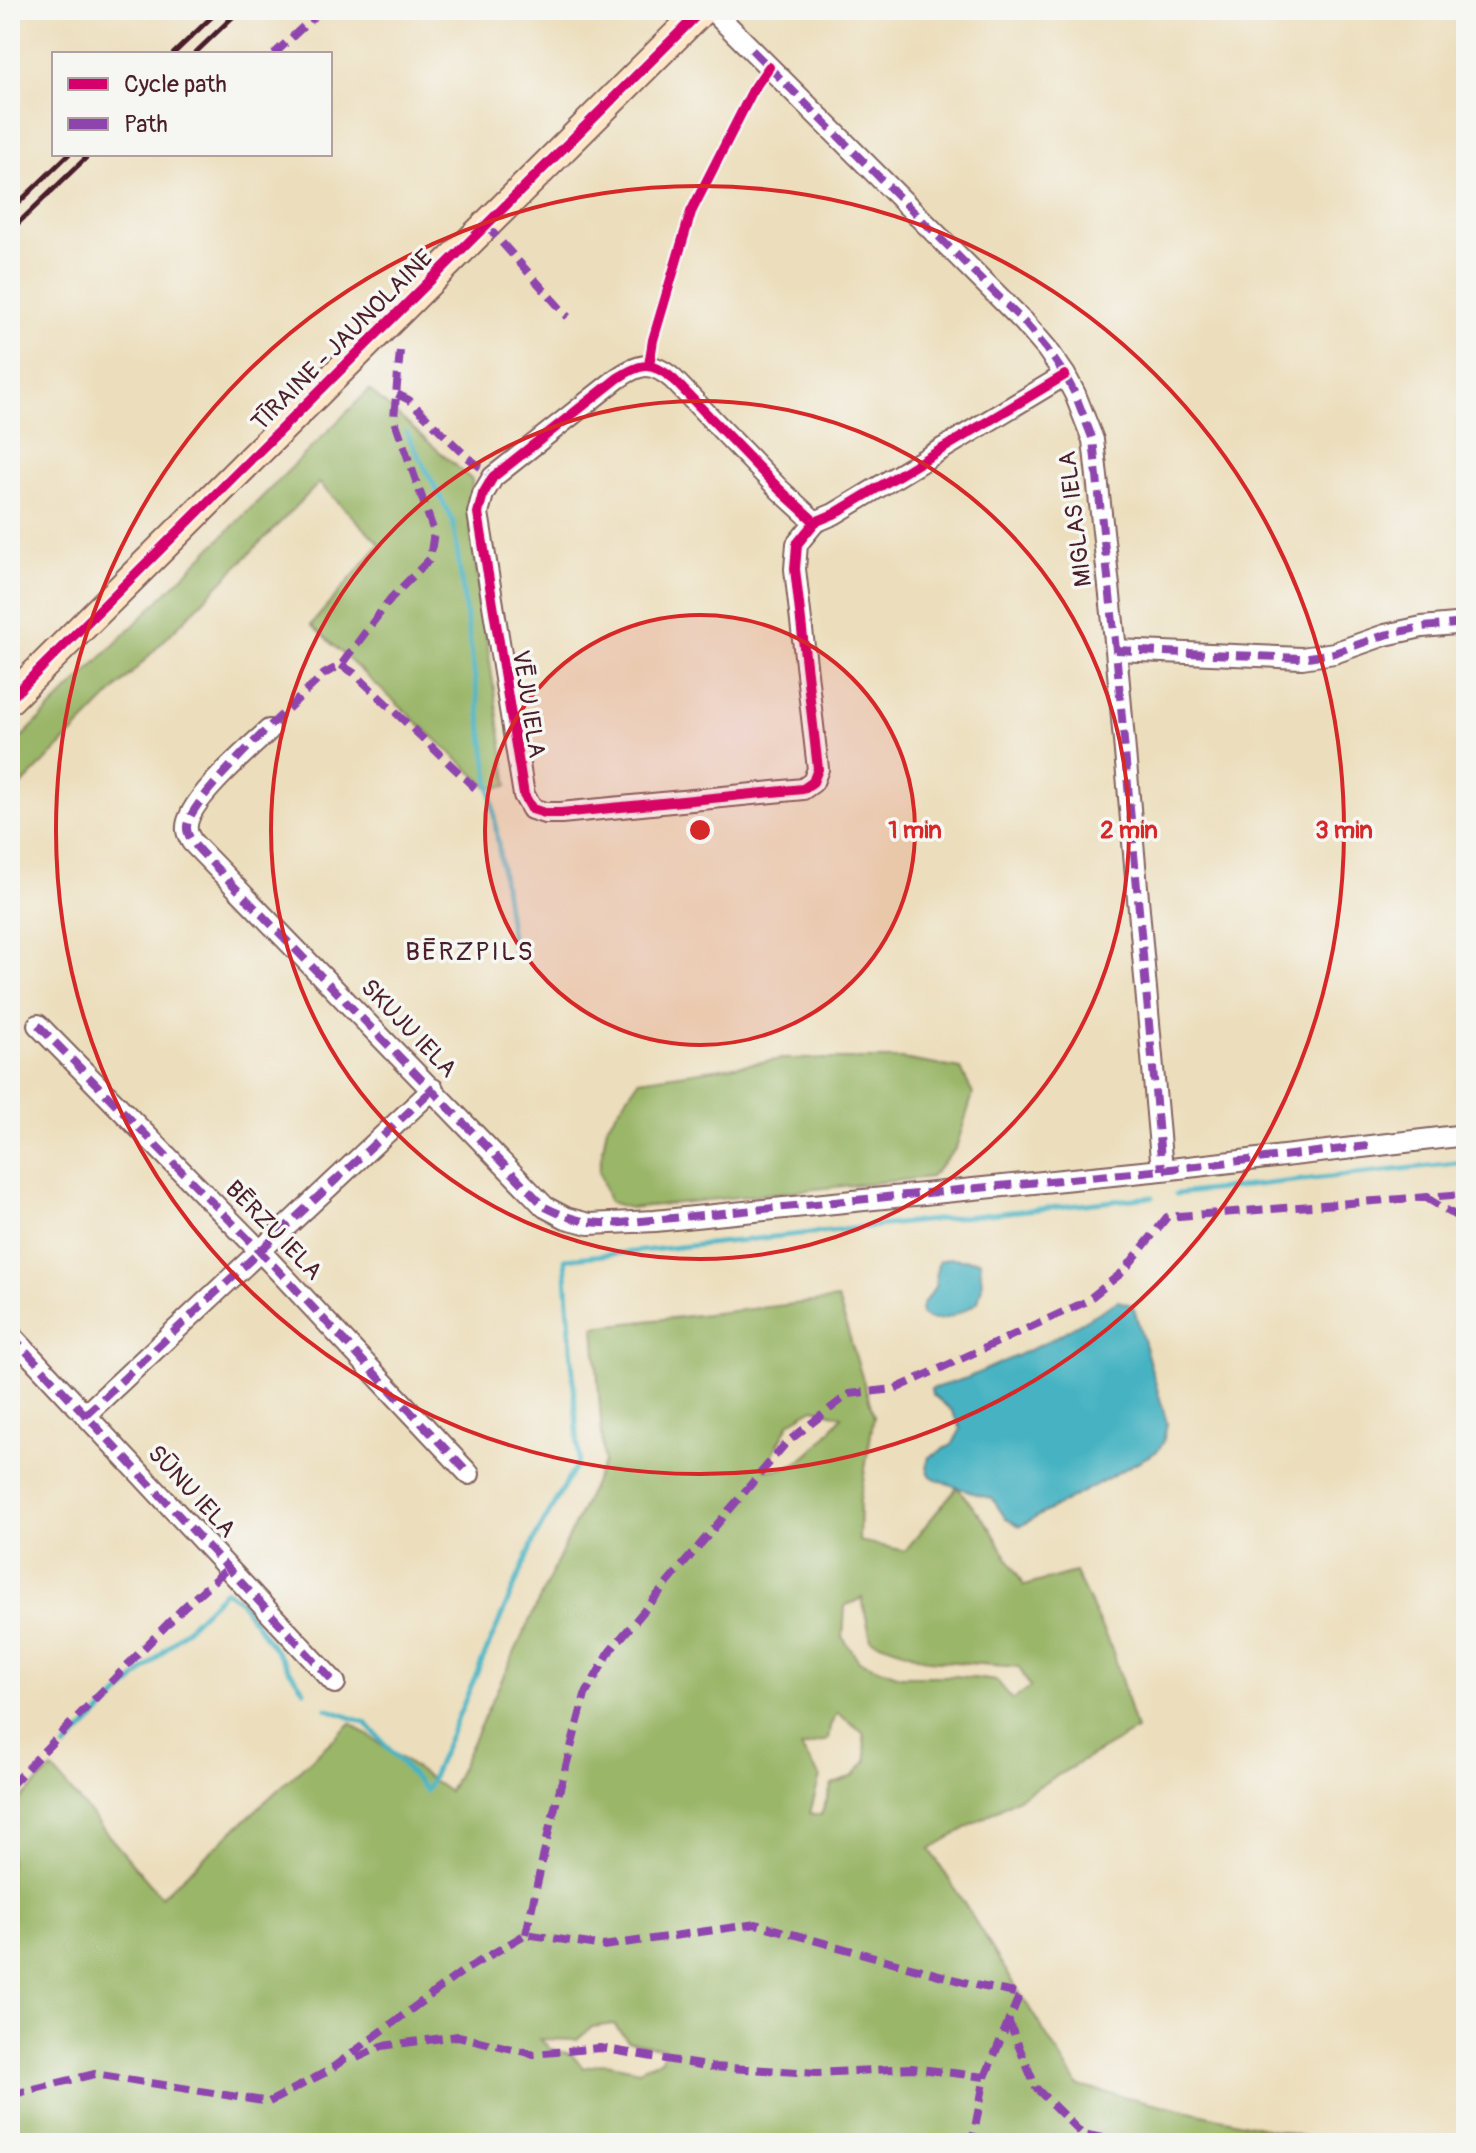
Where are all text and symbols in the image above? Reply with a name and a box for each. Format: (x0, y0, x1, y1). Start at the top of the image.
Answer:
legend (52, 52, 332, 156)
text: Cycle path (124, 70, 227, 99)
text: Path (124, 110, 168, 139)
street label: TĪRAINE - JAUNOLAINE (246, 244, 439, 437)
street label: MIGLAS IELA (1053, 449, 1098, 589)
street label: VĒJU IELA (506, 648, 551, 760)
centre of rings (686, 816, 714, 844)
text: 1 min (888, 816, 942, 845)
text: 2 min (1100, 816, 1158, 845)
text: 3 min (1315, 816, 1373, 845)
district label: BĒRZPILS (405, 936, 535, 968)
street label: SKUJU IELA (355, 973, 463, 1083)
street label: BĒRZU IELA (219, 1175, 328, 1286)
street label: SŪNU IELA (142, 1439, 242, 1544)

